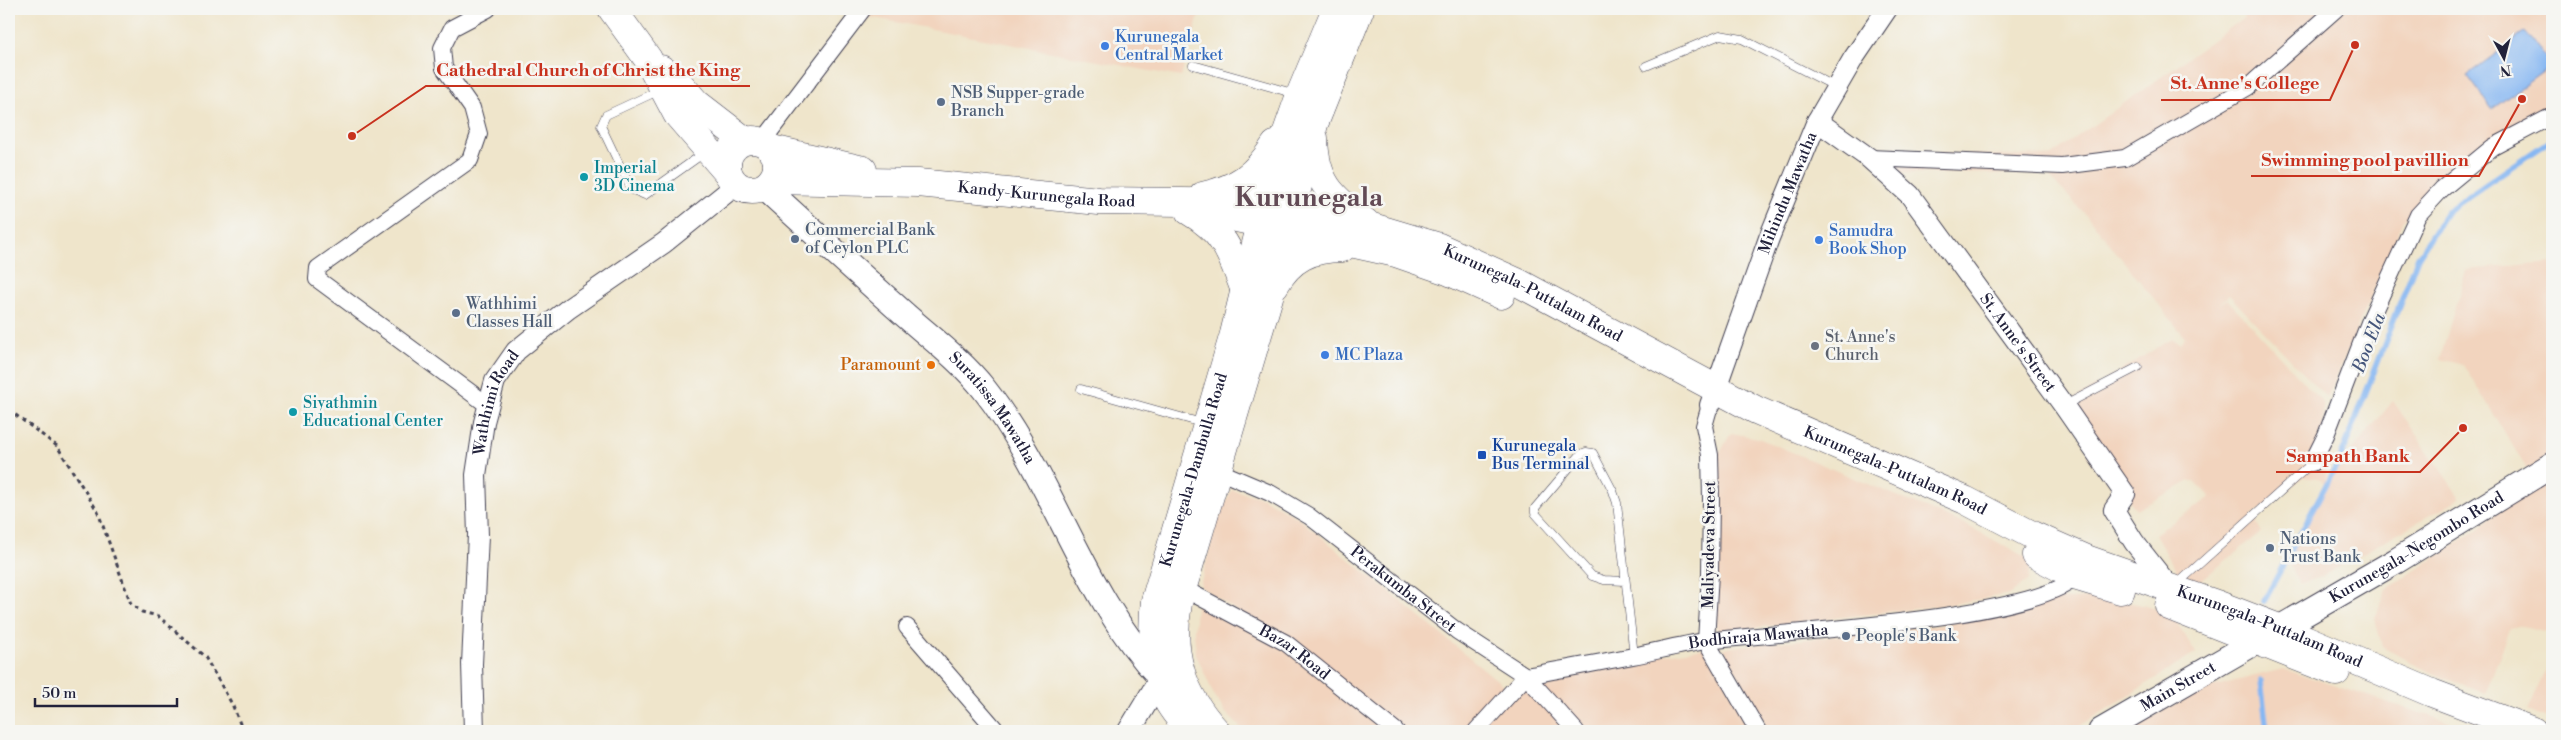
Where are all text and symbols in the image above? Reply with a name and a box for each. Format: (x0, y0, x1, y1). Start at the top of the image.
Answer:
place label: Kurunegala Central Market (1115, 27, 1224, 65)
north arrow (2478, 32, 2528, 82)
marker: Kurunegala Central Market (1099, 40, 1111, 52)
callout: Cathedral Church of Christ the King (426, 53, 750, 86)
text: Cathedral Church of Christ the King (436, 59, 741, 82)
text: N (2499, 60, 2512, 80)
callout: St. Anne's College (2161, 67, 2330, 100)
text: St. Anne's College (2170, 72, 2320, 95)
place label: NSB Supper-grade Branch (950, 83, 1085, 121)
marker: NSB Supper-grade Branch (935, 96, 947, 108)
street label: Mihindu Mawatha (1754, 128, 1822, 257)
callout: Swimming pool pavillion (2251, 143, 2479, 176)
text: Swimming pool pavillion (2261, 149, 2469, 172)
place label: Imperial 3D Cinema (594, 158, 675, 196)
marker: Imperial 3D Cinema (578, 171, 590, 183)
street label: Kandy-Kurunegala Road (957, 177, 1135, 211)
district label: Kurunegala (1235, 182, 1384, 214)
place label: Commercial Bank of Ceylon PLC (805, 220, 936, 258)
place label: Samudra Book Shop (1828, 221, 1907, 259)
marker: Commercial Bank of Ceylon PLC (789, 233, 801, 245)
marker: Samudra Book Shop (1813, 234, 1825, 246)
street label: Kurunegala-Puttalam Road (1440, 240, 1626, 346)
street label: St. Anne's Street (1975, 289, 2061, 396)
place label: Wathhimi Classes Hall (465, 294, 553, 332)
marker: Wathhimi Classes Hall (450, 307, 462, 319)
water label: Boo Ela (2347, 309, 2391, 377)
place label: St. Anne's Church (1825, 327, 1895, 365)
marker: St. Anne's Church (1809, 340, 1821, 352)
place label: MC Plaza (1335, 345, 1404, 365)
street label: Wathhimi Road (469, 346, 524, 458)
street label: Suratissa Mawatha (945, 348, 1041, 468)
marker: MC Plaza (1319, 349, 1331, 361)
place label: Paramount (841, 355, 921, 375)
marker: Paramount (925, 359, 937, 371)
street label: Kurunegala-Dambulla Road (1156, 370, 1232, 570)
place label: Siyathmin Educational Center (303, 393, 443, 431)
marker: Siyathmin Educational Center (287, 406, 299, 418)
street label: Kurunegala-Puttalam Road (1801, 422, 1990, 520)
place label: Kurunegala Bus Terminal (1491, 436, 1590, 474)
callout: Sampath Bank (2276, 439, 2420, 472)
text: Sampath Bank (2286, 445, 2411, 468)
marker: Kurunegala Bus Terminal (1476, 449, 1488, 461)
street label: Maliyadeva Street (1698, 481, 1720, 609)
street label: Kurunegala-Negombo Road (2325, 487, 2507, 607)
place label: Nations Trust Bank (2280, 529, 2362, 567)
street label: Perakumba Street (1346, 542, 1461, 637)
marker: Nations Trust Bank (2264, 542, 2276, 554)
street label: Kurunegala-Puttalam Road (2174, 581, 2365, 672)
street label: Bazar Road (1255, 620, 1334, 684)
street label: Bodhiraja Mawatha (1686, 620, 1830, 654)
place label: People's Bank (1856, 626, 1958, 646)
marker: People's Bank (1840, 630, 1852, 642)
street label: Main Street (2137, 657, 2220, 716)
scale bar (35, 675, 178, 707)
text: 50 m (42, 684, 76, 703)

